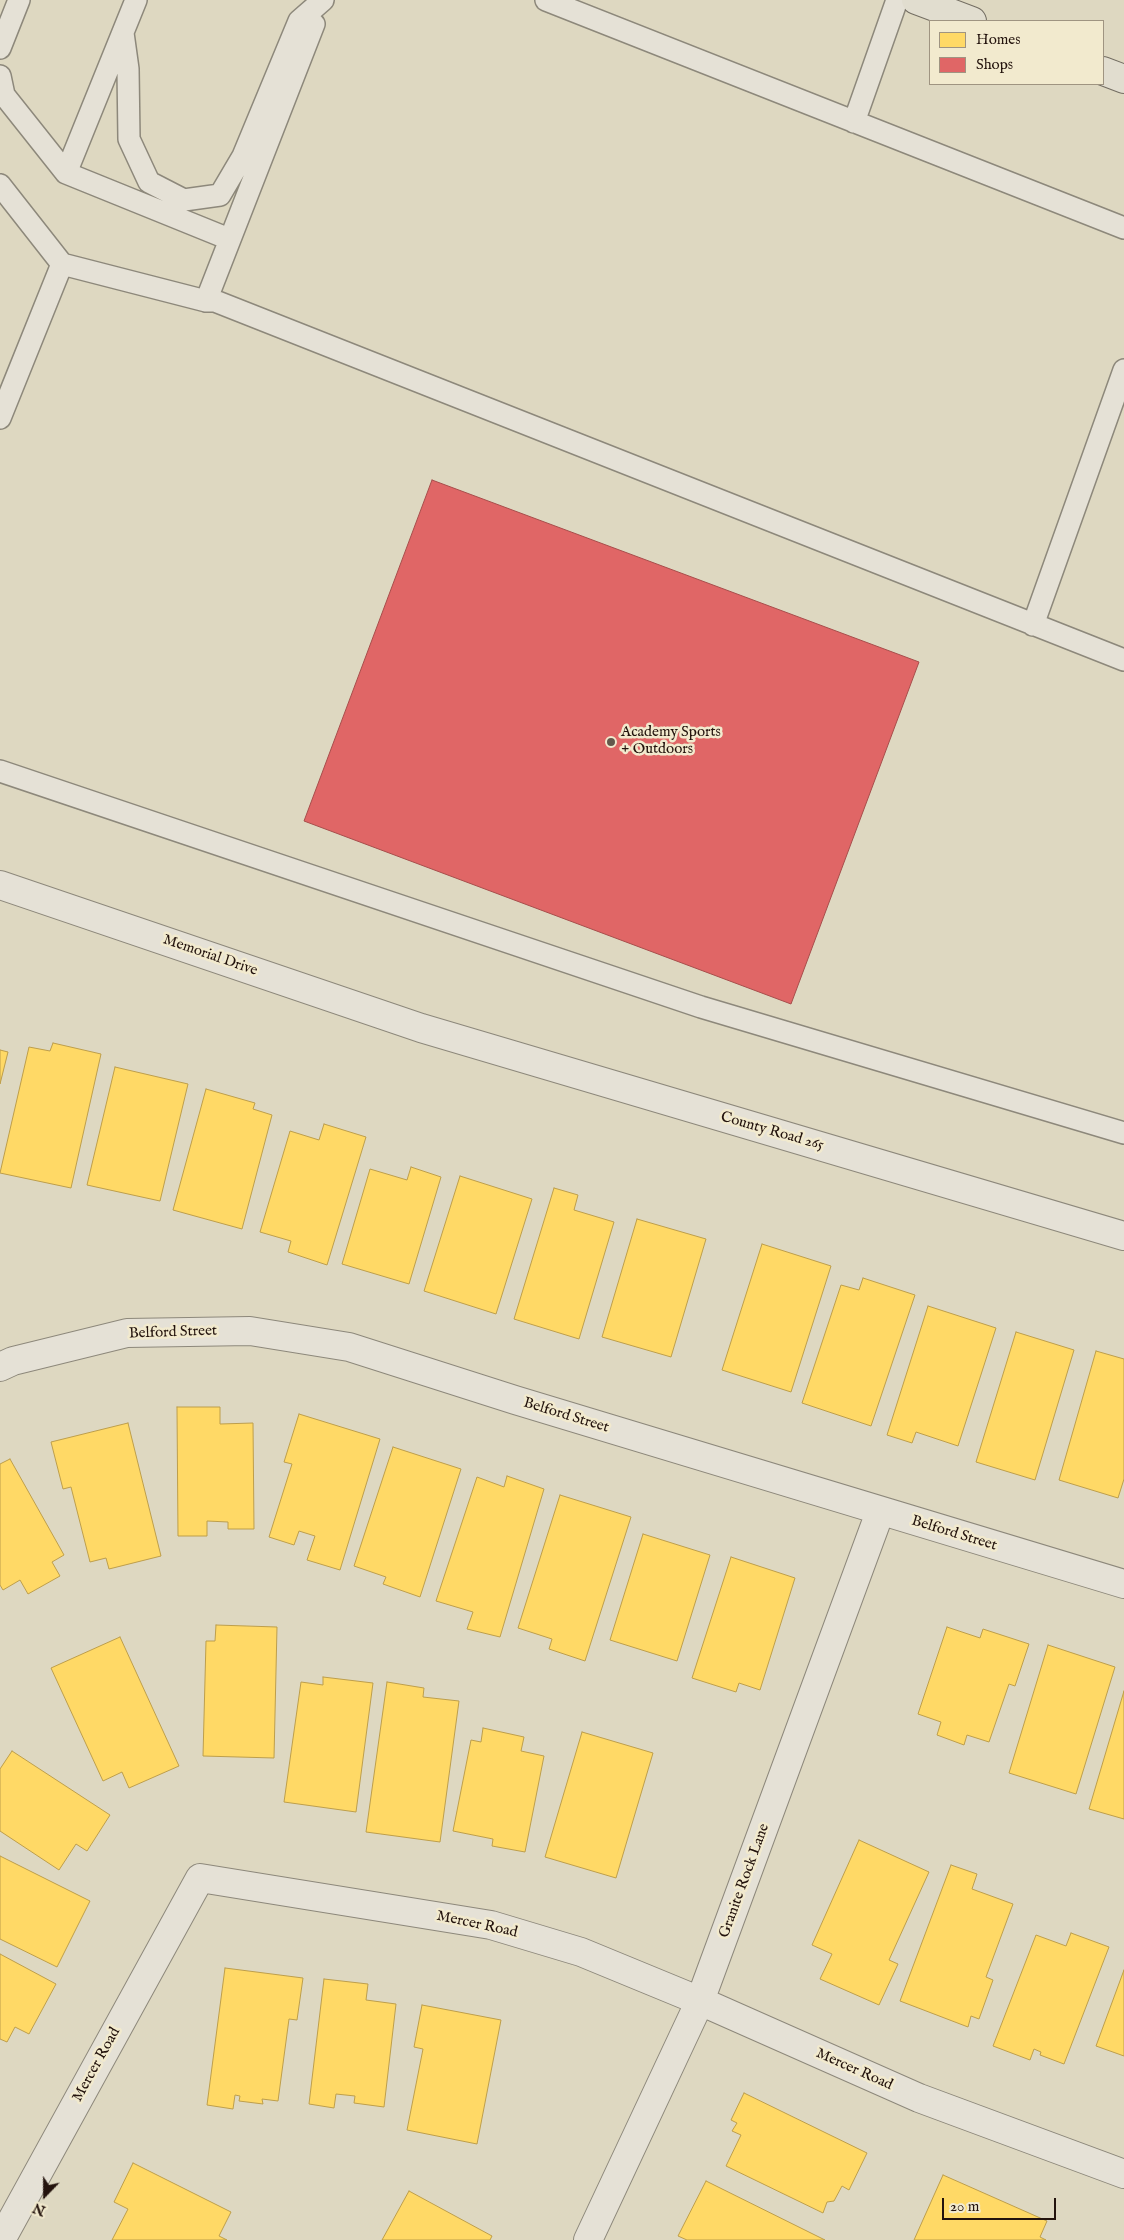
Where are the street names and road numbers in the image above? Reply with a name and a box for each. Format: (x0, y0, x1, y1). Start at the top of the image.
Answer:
street label: Memorial Drive (160, 931, 260, 981)
street label: County Road 265 (718, 1109, 826, 1155)
street label: Belford Street (129, 1322, 217, 1344)
street label: Belford Street (521, 1394, 611, 1438)
street label: Belford Street (909, 1512, 999, 1556)
street label: Granite Rock Lane (716, 1821, 774, 1941)
street label: Mercer Road (435, 1908, 519, 1942)
street label: Mercer Road (69, 2025, 125, 2105)
street label: Mercer Road (813, 2045, 895, 2095)

